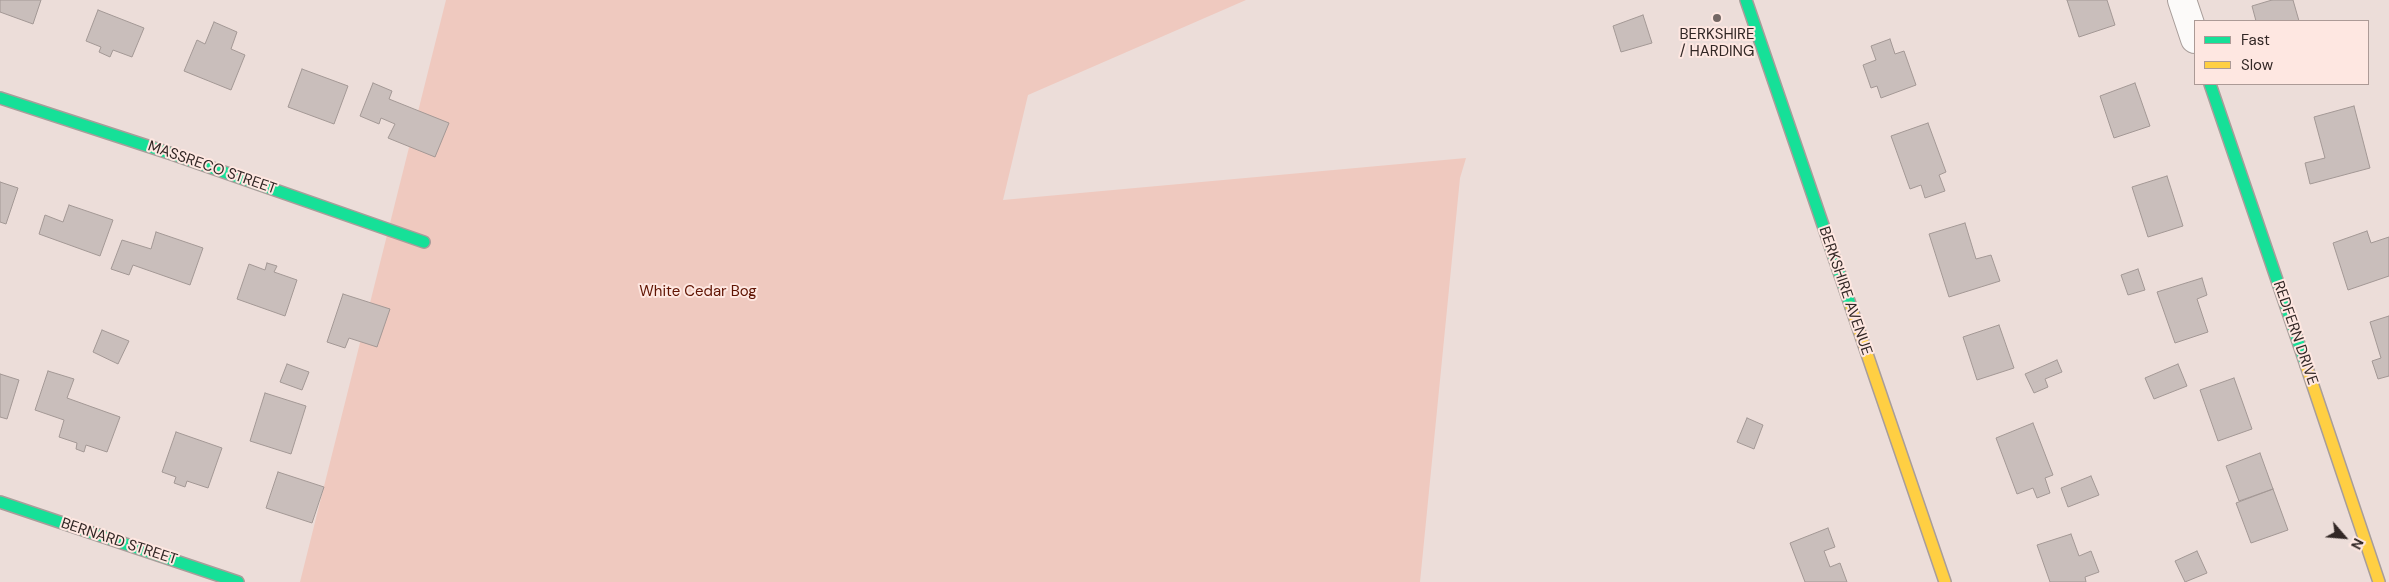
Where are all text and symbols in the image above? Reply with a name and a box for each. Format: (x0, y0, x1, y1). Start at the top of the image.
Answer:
marker: BERKSHIRE / HARDING (1711, 12, 1723, 24)
legend (2194, 20, 2369, 85)
place label: BERKSHIRE / HARDING (1680, 26, 1754, 61)
text: Fast (2241, 30, 2270, 50)
text: Slow (2241, 55, 2273, 75)
street label: MASSRECO STREET (145, 138, 279, 198)
street label: BERKSHIRE AVENUE (1815, 224, 1875, 358)
street label: REDFERN DRIVE (2269, 279, 2321, 387)
park label: White Cedar Bog (639, 283, 757, 301)
north arrow (2319, 512, 2369, 562)
street label: BERNARD STREET (59, 515, 179, 569)
text: N (2347, 535, 2368, 552)

